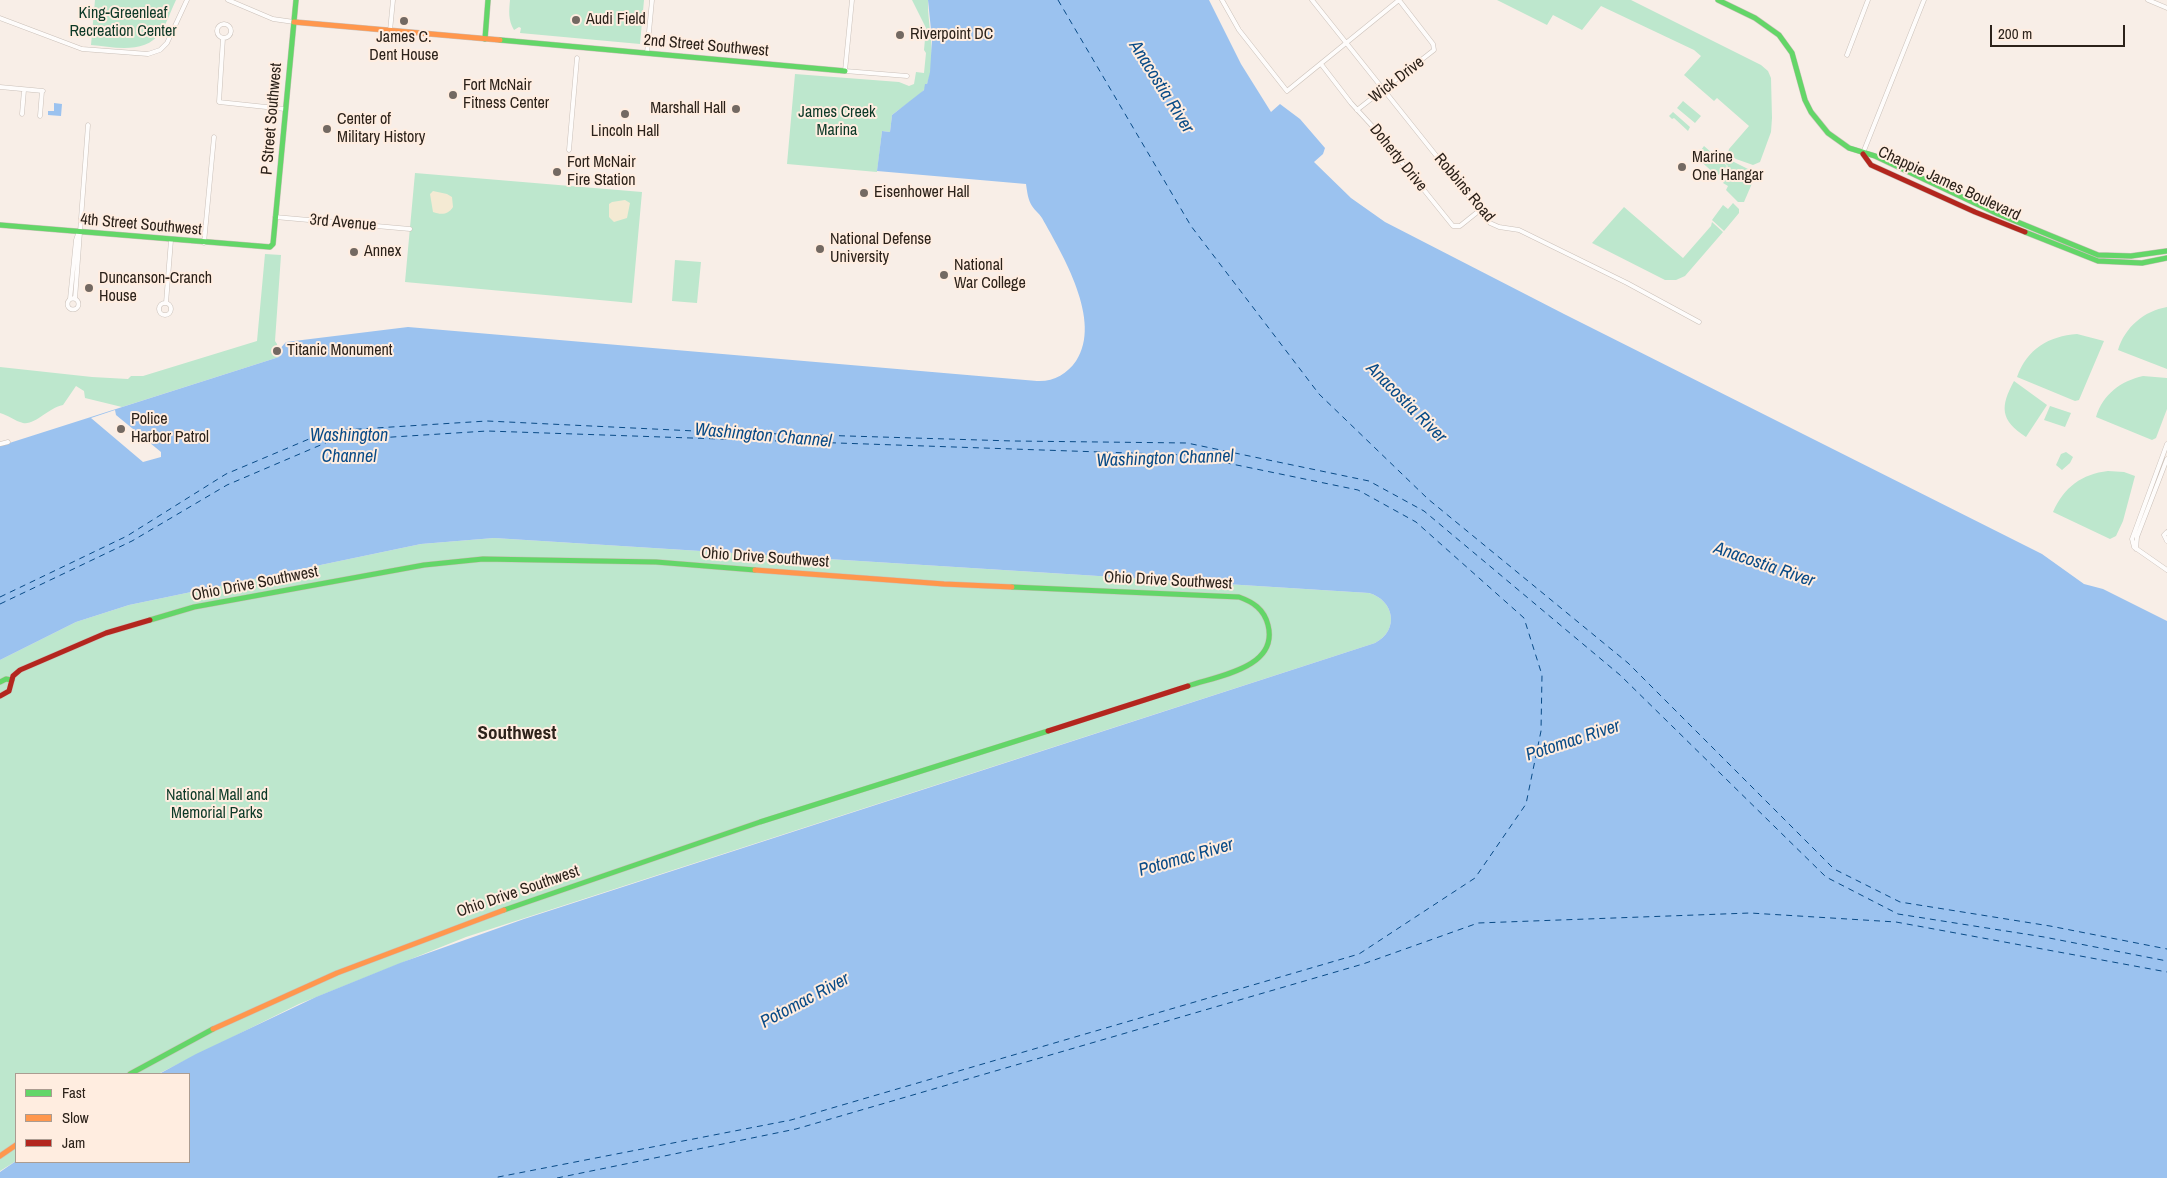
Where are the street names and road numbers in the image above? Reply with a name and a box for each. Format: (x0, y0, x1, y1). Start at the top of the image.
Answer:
street label: 2nd Street Southwest (643, 31, 769, 61)
street label: Wick Drive (1366, 53, 1428, 107)
street label: P Street Southwest (258, 62, 286, 176)
street label: Doherty Drive (1365, 121, 1431, 195)
street label: Chappie James Boulevard (1875, 143, 2023, 225)
street label: Robbins Road (1430, 150, 1498, 226)
street label: 4th Street Southwest (79, 210, 203, 240)
street label: 3rd Avenue (309, 211, 377, 235)
street label: Ohio Drive Southwest (700, 544, 830, 572)
street label: Ohio Drive Southwest (190, 562, 320, 606)
street label: Ohio Drive Southwest (1103, 568, 1233, 594)
street label: Ohio Drive Southwest (454, 862, 582, 922)

